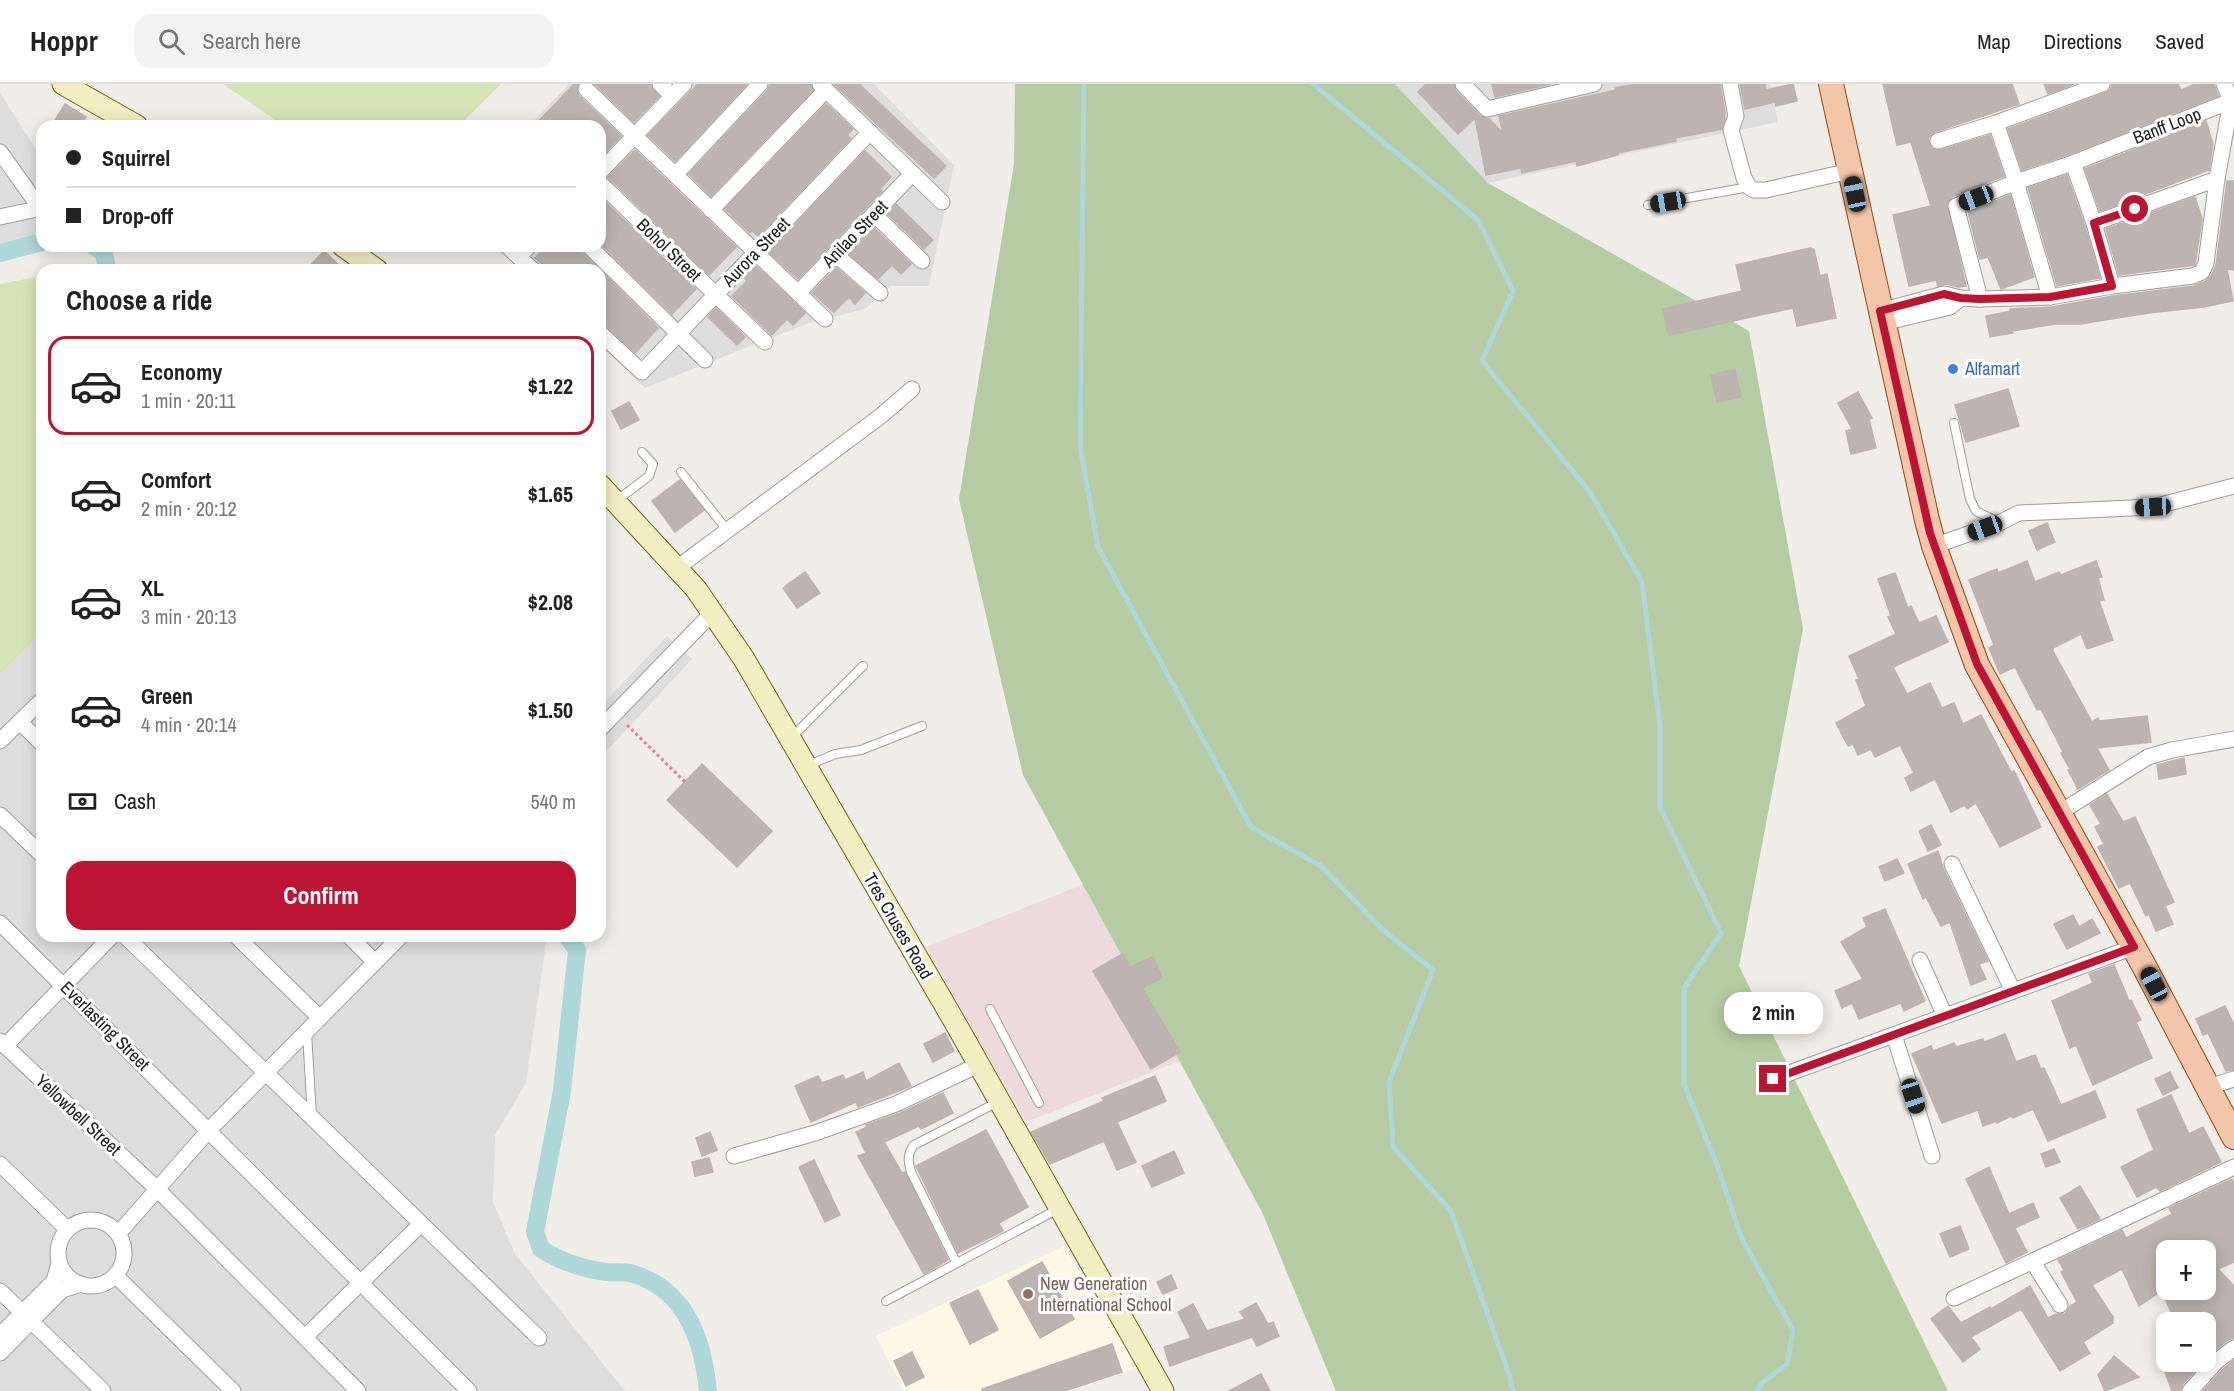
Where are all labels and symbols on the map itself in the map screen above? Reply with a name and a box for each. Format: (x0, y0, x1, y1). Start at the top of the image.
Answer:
street label: Banff Loop (2129, 101, 2205, 150)
car (1842, 175, 1868, 213)
car (1956, 183, 1996, 213)
car (1649, 190, 1687, 214)
street label: Anilao Street (815, 194, 893, 274)
route start (2121, 195, 2148, 222)
street label: Aurora Street (715, 211, 795, 293)
street label: Bohol Street (631, 212, 707, 287)
place label: Alfamart (1964, 356, 2020, 381)
marker: Alfamart (1946, 362, 1960, 376)
car (2135, 497, 2171, 517)
car (1965, 513, 2005, 543)
street label: Tres Cruses Road (858, 868, 939, 984)
car (2138, 964, 2170, 1004)
street label: Everlasting Street (55, 975, 156, 1076)
callout: 2 min (1724, 992, 1822, 1034)
route end (1759, 1065, 1786, 1092)
street label: Yellowbell Street (30, 1068, 127, 1161)
car (1899, 1076, 1927, 1116)
place label: New Generation International School (1040, 1271, 1171, 1317)
marker: New Generation International School (1021, 1287, 1035, 1301)

